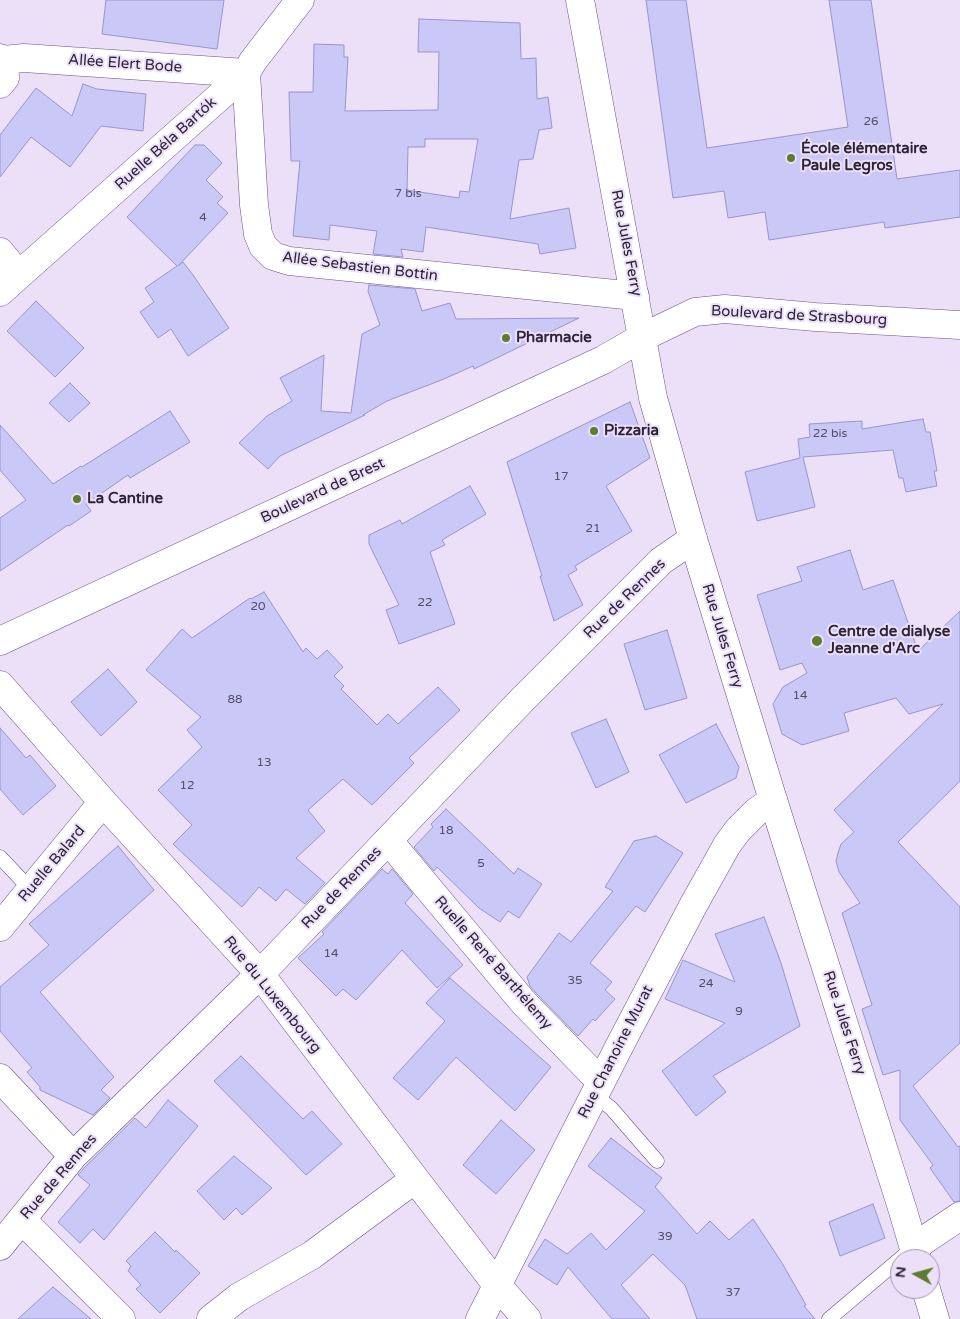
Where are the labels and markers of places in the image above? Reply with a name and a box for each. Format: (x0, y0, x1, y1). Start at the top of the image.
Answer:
place label: École élémentaire Paule Legros (801, 140, 927, 175)
marker: École élémentaire Paule Legros (785, 152, 797, 164)
place label: Pharmacie (516, 329, 592, 347)
marker: Pharmacie (500, 332, 512, 344)
place label: Pizzaria (604, 422, 659, 440)
marker: Pizzaria (588, 425, 600, 437)
place label: La Cantine (87, 490, 163, 508)
marker: La Cantine (71, 493, 83, 505)
place label: Centre de dialyse Jeanne d'Arc (828, 623, 950, 658)
marker: Centre de dialyse Jeanne d'Arc (810, 634, 824, 648)

